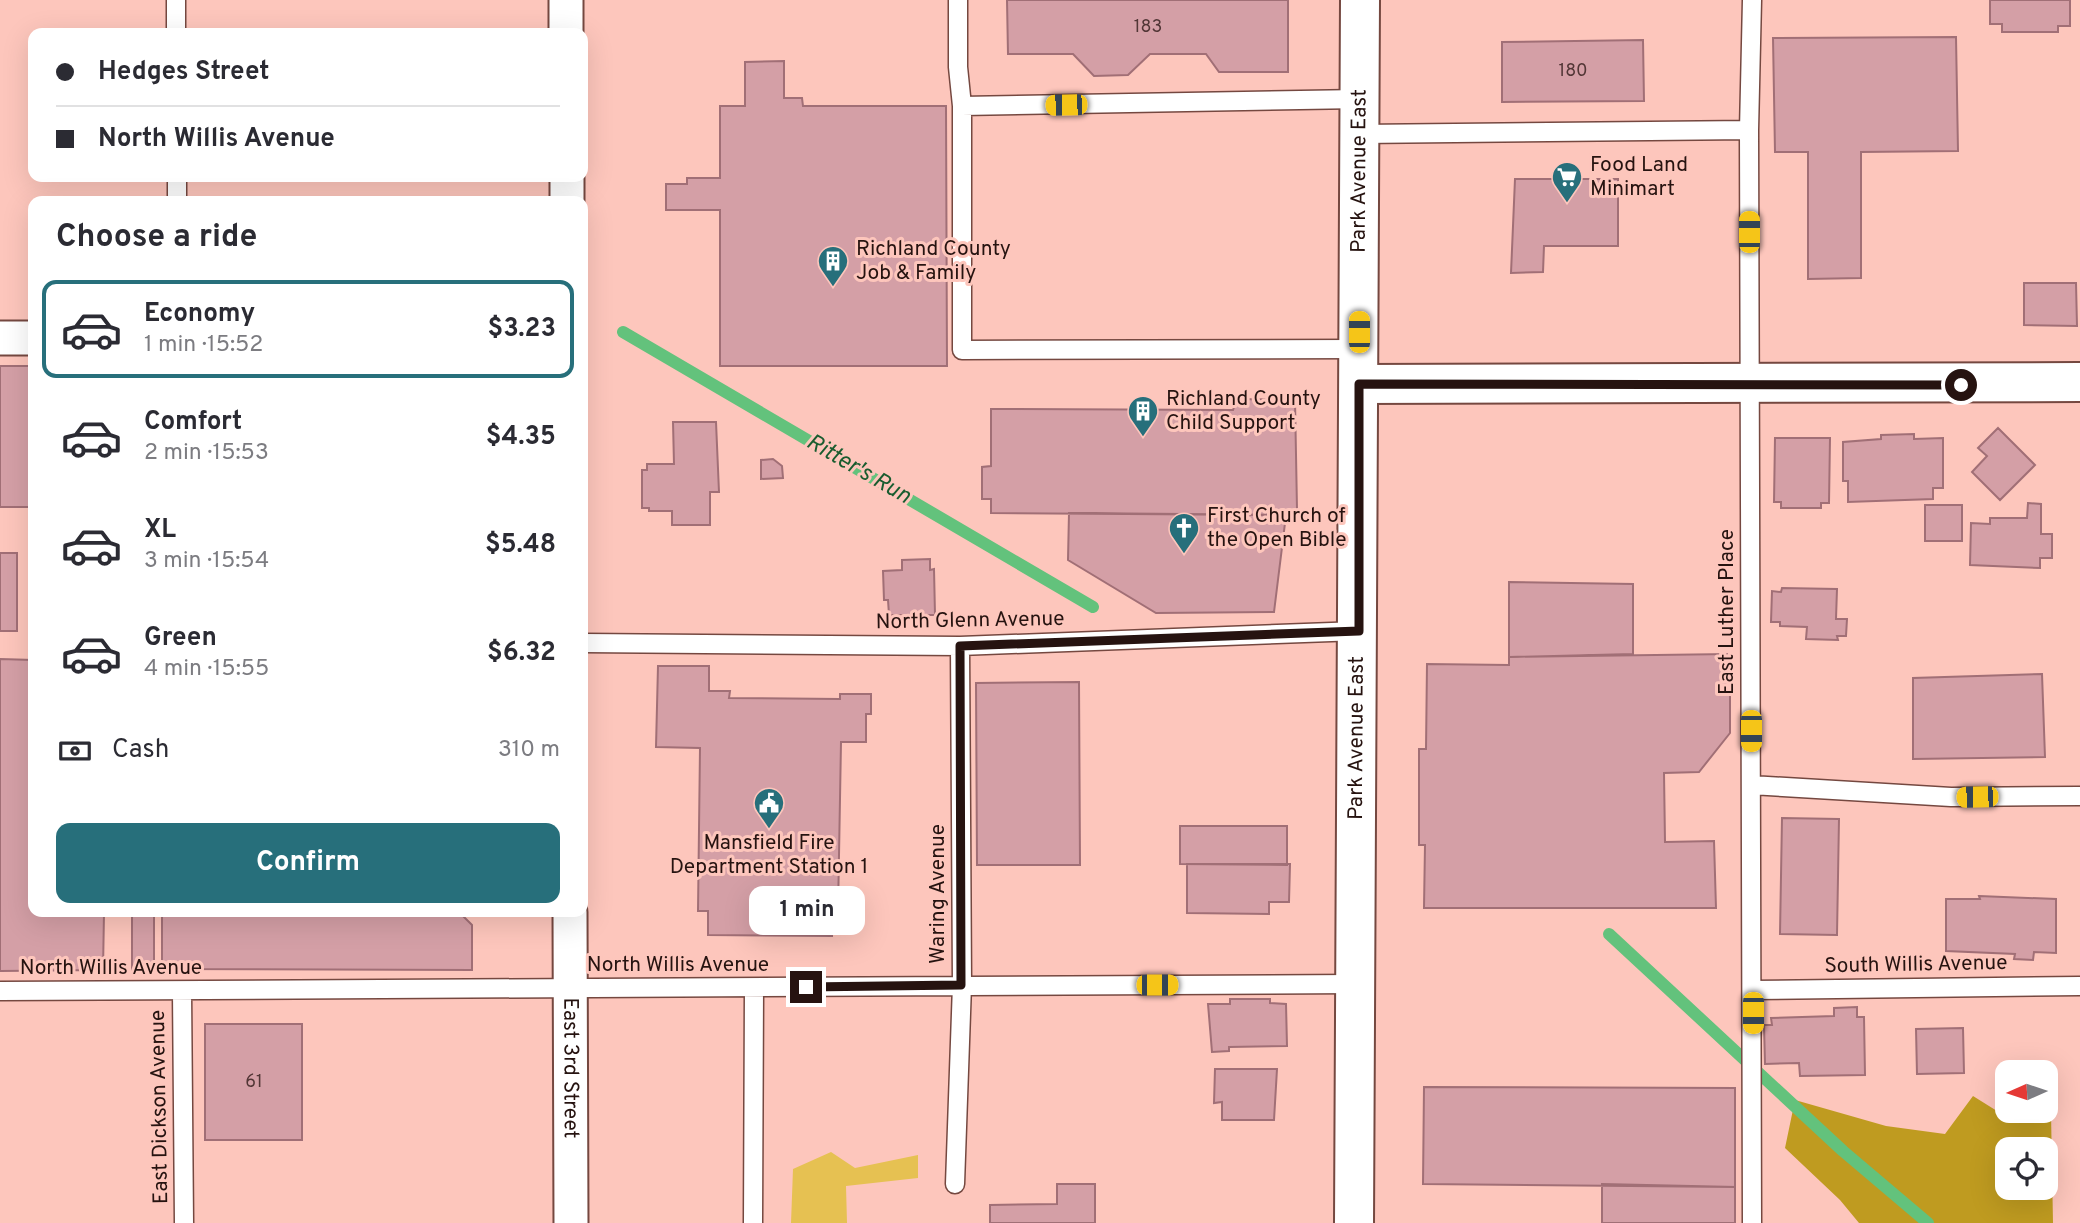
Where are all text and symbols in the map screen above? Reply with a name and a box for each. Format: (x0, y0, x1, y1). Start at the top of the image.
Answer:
house number: 183 (1134, 16, 1162, 39)
text: Hedges Street (98, 56, 270, 89)
house number: 180 (1558, 60, 1588, 83)
street label: Park Avenue East (1345, 89, 1373, 253)
car (1045, 94, 1088, 116)
text: North Willis Avenue (98, 123, 335, 156)
place label: Food Land Minimart (1590, 152, 1688, 203)
supermarket icon: Food Land Minimart (1550, 160, 1584, 204)
car (1739, 211, 1760, 253)
text: Choose a ride (56, 218, 257, 258)
place label: Richland County Job & Family (856, 236, 1011, 287)
building icon: Richland County Job & Family (816, 244, 850, 288)
icon: car (60, 298, 123, 361)
text: Economy (144, 298, 255, 331)
car (1349, 311, 1370, 353)
text: $3.23 (488, 313, 556, 346)
text: 1 min · 15:52 (144, 331, 263, 360)
route start (1945, 369, 1977, 401)
place label: Richland County Child Support (1166, 386, 1321, 437)
building icon: Richland County Child Support (1126, 394, 1160, 438)
icon: car (60, 406, 123, 469)
text: Comfort (144, 406, 242, 439)
text: $4.35 (486, 421, 556, 454)
water label: Ritter's Run (800, 428, 916, 512)
text: 2 min · 15:53 (144, 439, 269, 468)
place label: First Church of the Open Bible (1207, 503, 1346, 554)
church icon: First Church of the Open Bible (1167, 511, 1201, 555)
icon: car (60, 514, 123, 577)
text: XL (144, 514, 176, 547)
text: $5.48 (485, 529, 556, 562)
street label: East Luther Place (1714, 529, 1741, 695)
text: 3 min · 15:54 (144, 547, 269, 576)
street label: North Glenn Avenue (875, 606, 1065, 636)
icon: car (60, 622, 123, 685)
text: Green (144, 622, 217, 655)
text: $6.32 (487, 637, 556, 670)
text: 4 min · 15:55 (144, 655, 269, 684)
street label: Park Avenue East (1342, 656, 1370, 820)
car (1741, 710, 1762, 752)
icon: cash (56, 732, 94, 770)
text: Cash (112, 734, 169, 767)
text: 310 m (498, 736, 560, 765)
public building icon: Mansfield Fire Department Station 1 (752, 786, 786, 830)
car (1956, 786, 1999, 808)
button: Confirm (56, 823, 560, 903)
street label: Waring Avenue (925, 824, 952, 964)
place label: Mansfield Fire Department Station 1 (670, 830, 868, 881)
callout: 1 min (748, 886, 864, 934)
text: 1 min (779, 896, 835, 925)
street label: South Willis Avenue (1824, 950, 2008, 980)
street label: North Willis Avenue (587, 952, 769, 979)
street label: North Willis Avenue (20, 955, 202, 982)
route end (790, 971, 822, 1003)
car (1137, 975, 1179, 996)
car (1743, 992, 1764, 1034)
street label: East 3rd Street (557, 997, 584, 1139)
street label: East Dickson Avenue (145, 1010, 175, 1204)
north arrow (1995, 1060, 2058, 1124)
map controls (1995, 1060, 2058, 1200)
house number: 61 (245, 1071, 263, 1094)
button: locate (1995, 1137, 2058, 1200)

